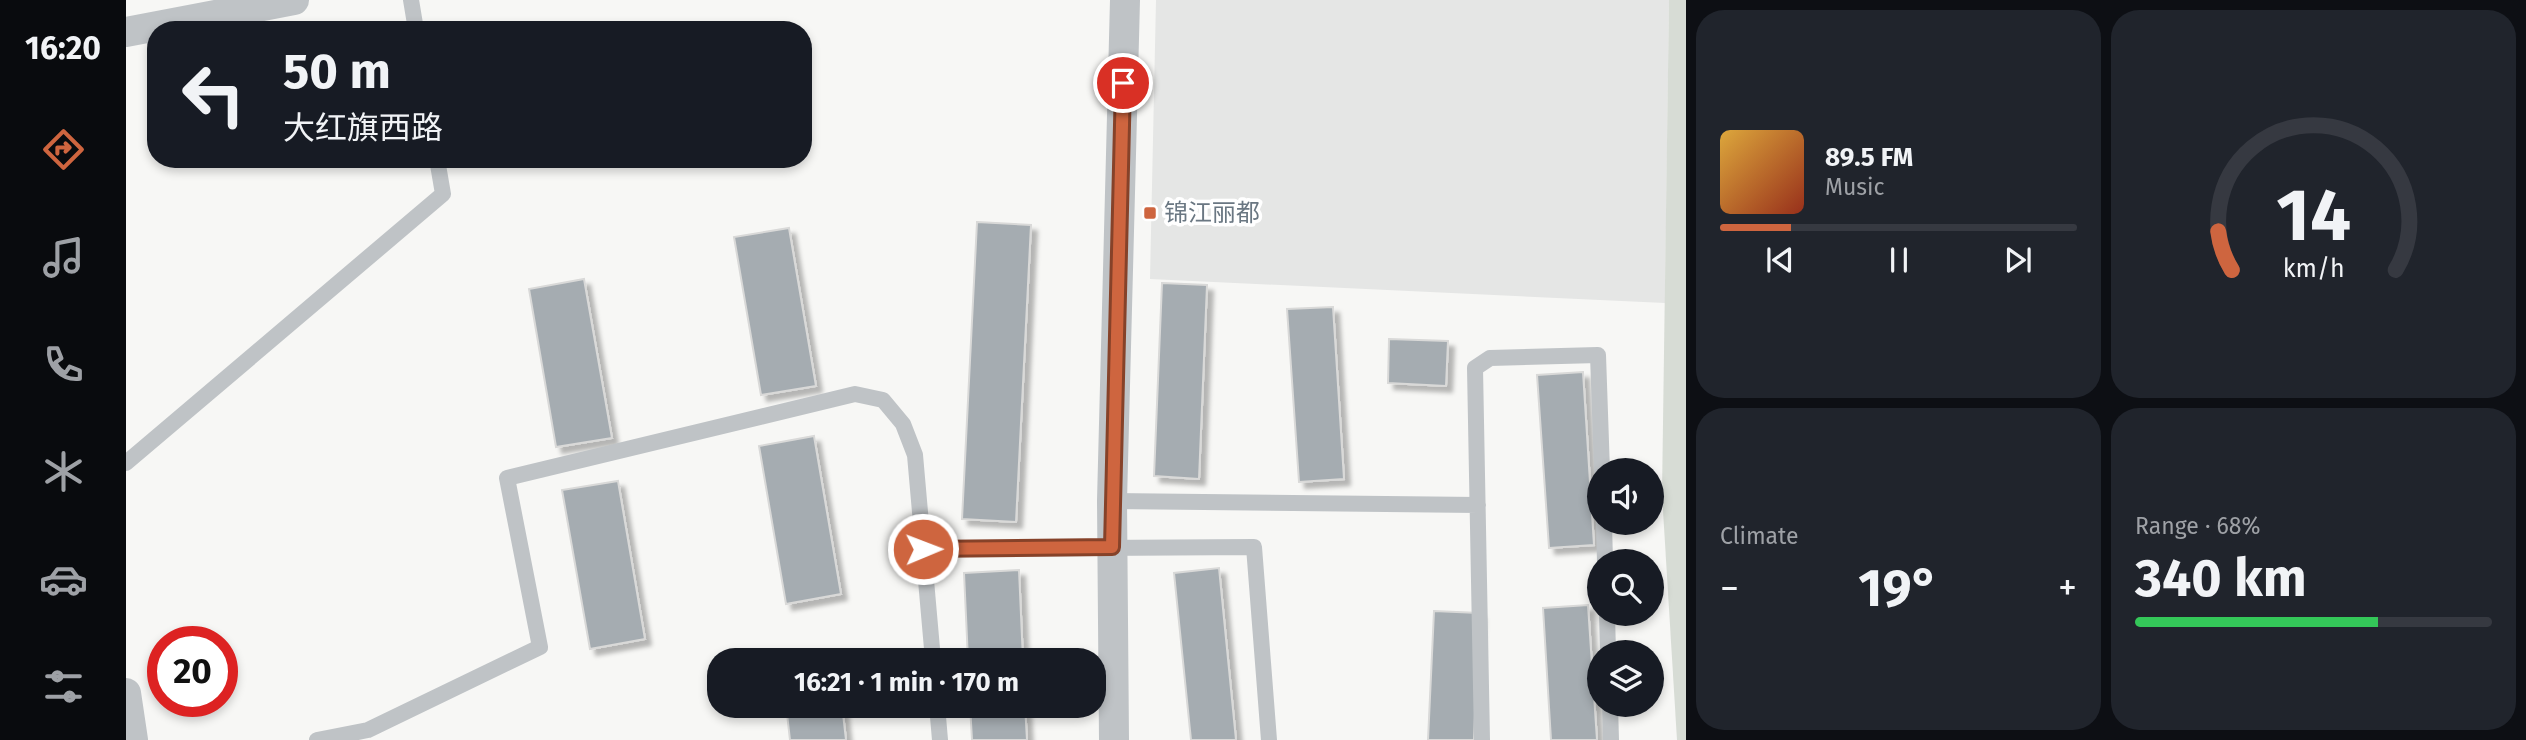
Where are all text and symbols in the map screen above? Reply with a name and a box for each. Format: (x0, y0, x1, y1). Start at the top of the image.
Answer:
text: 16:20 (25, 29, 101, 67)
text: 50 m (283, 42, 391, 101)
icon: left (168, 49, 259, 140)
pin (1093, 53, 1153, 113)
icon: arrive (1104, 64, 1142, 102)
text: 大红旗西路 (283, 109, 443, 147)
icon: directions (39, 125, 88, 174)
text: 89.5 FM (1825, 142, 1913, 173)
text: Music (1825, 173, 1885, 201)
text: 14 (2276, 173, 2351, 260)
place label: 锦江丽都 (1164, 199, 1260, 227)
marker: 锦江丽都 (1142, 205, 1158, 221)
icon: music (39, 233, 88, 282)
icon: previous (1761, 241, 1799, 279)
icon: pause (1880, 241, 1918, 279)
icon: next (1999, 241, 2037, 279)
text: km/h (2283, 254, 2344, 284)
icon: phone (39, 340, 88, 389)
icon: climate (39, 447, 88, 496)
map controls (1587, 458, 1664, 717)
button: sound (1587, 458, 1664, 535)
position arrow (886, 512, 960, 586)
text: Range · 68% (2135, 512, 2260, 540)
text: Climate (1720, 522, 1799, 550)
text: 340 km (2135, 547, 2307, 610)
button: search (1587, 549, 1664, 626)
icon: car (39, 555, 88, 604)
text: 19° (1858, 557, 1939, 620)
text: − (1720, 565, 1739, 611)
text: + (2058, 565, 2077, 611)
speed limit sign: 20 (147, 626, 238, 717)
button: layers (1587, 640, 1664, 717)
icon: filters (39, 662, 88, 711)
text: 16:21 · 1 min · 170 m (794, 667, 1019, 698)

